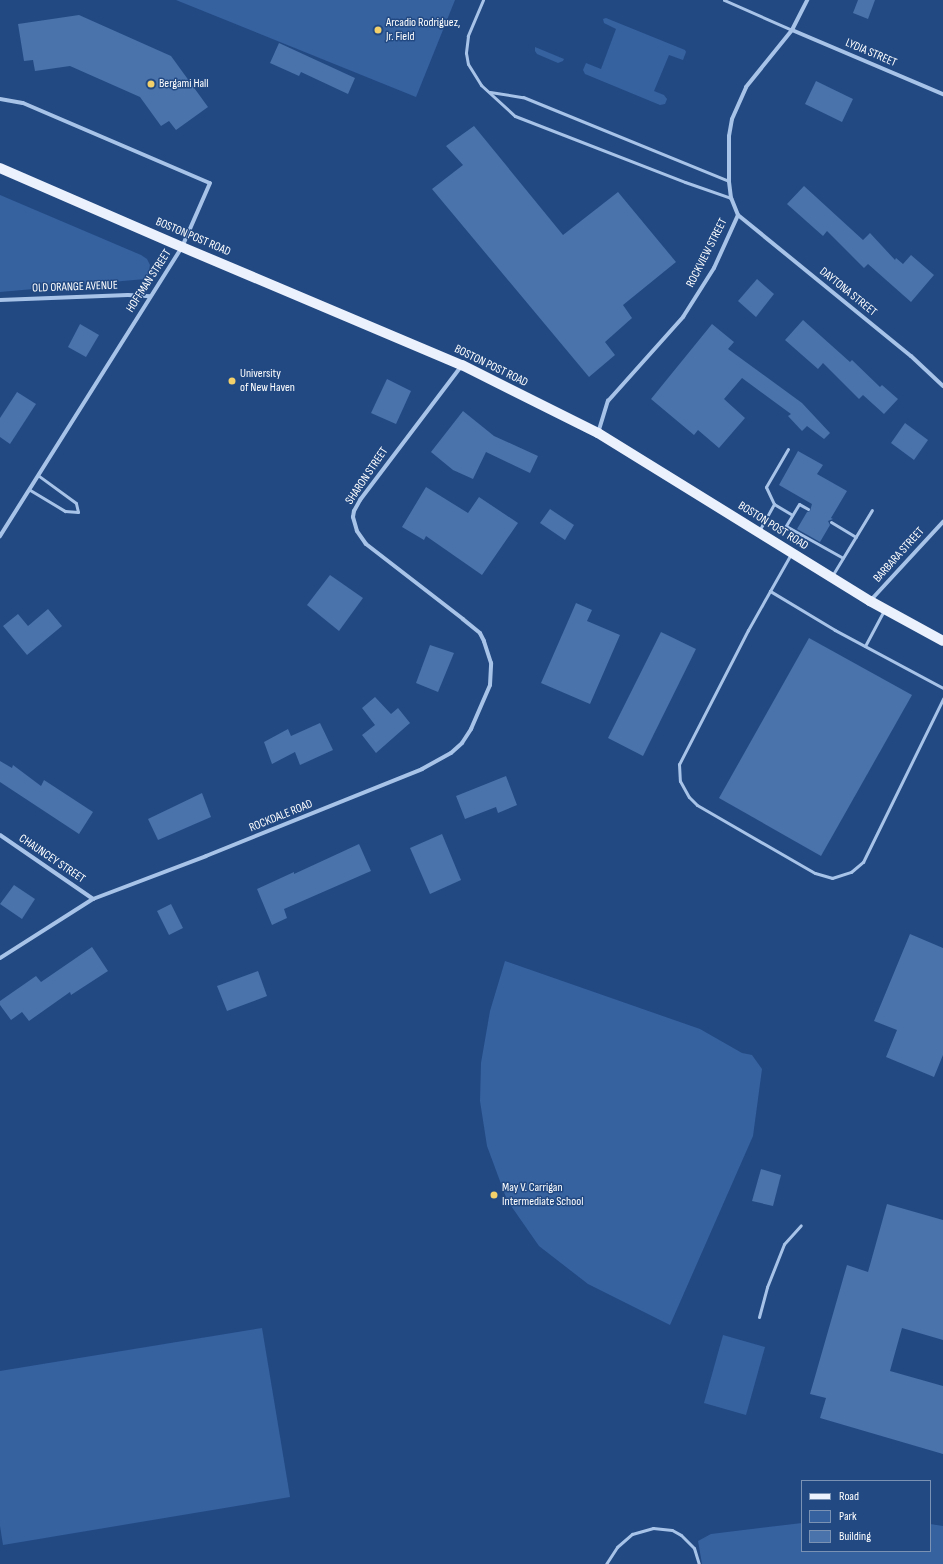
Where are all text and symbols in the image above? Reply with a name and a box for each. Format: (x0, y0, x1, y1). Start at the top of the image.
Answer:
place label: Arcadio Rodriguez, Jr. Field (386, 16, 460, 44)
marker: Arcadio Rodriguez, Jr. Field (373, 25, 383, 35)
street label: LYDIA STREET (843, 36, 899, 70)
place label: Bergami Hall (159, 77, 209, 91)
marker: Bergami Hall (146, 79, 156, 89)
street label: BOSTON POST ROAD (153, 215, 233, 259)
street label: ROCKVIEW STREET (683, 216, 731, 290)
street label: HOFFMAN STREET (123, 247, 175, 315)
street label: DAYTONA STREET (816, 265, 880, 319)
street label: OLD ORANGE AVENUE (32, 278, 118, 296)
street label: BOSTON POST ROAD (452, 342, 530, 390)
place label: University of New Haven (240, 367, 295, 395)
marker: University of New Haven (227, 376, 237, 386)
street label: SHARON STREET (343, 445, 391, 507)
street label: BOSTON POST ROAD (735, 499, 811, 553)
street label: BARBARA STREET (871, 524, 927, 586)
street label: ROCKDALE ROAD (247, 797, 315, 835)
street label: CHAUNCEY STREET (16, 832, 88, 886)
place label: May V. Carrigan Intermediate School (502, 1181, 583, 1209)
marker: May V. Carrigan Intermediate School (489, 1190, 499, 1200)
legend (801, 1480, 931, 1552)
text: Road (839, 1489, 859, 1504)
text: Park (839, 1509, 857, 1524)
text: Building (839, 1529, 871, 1544)

